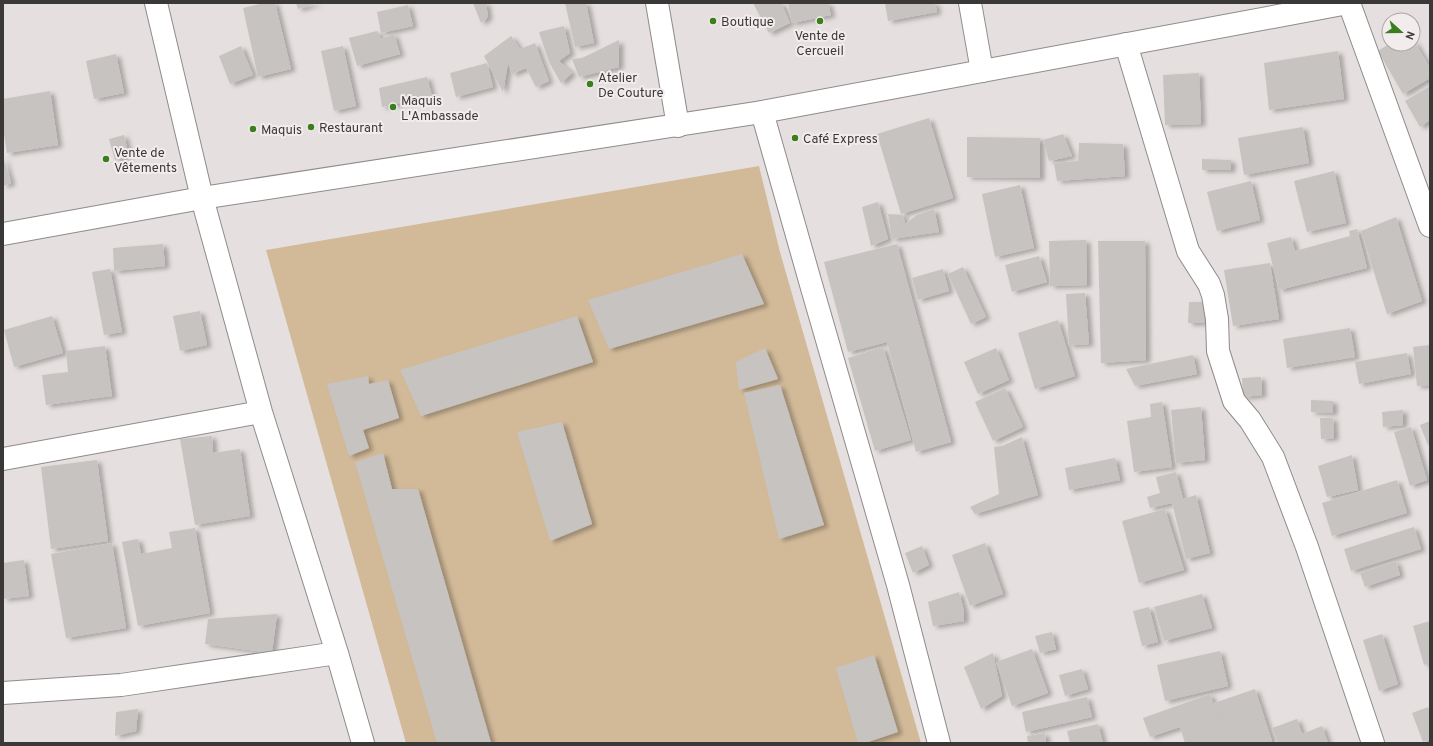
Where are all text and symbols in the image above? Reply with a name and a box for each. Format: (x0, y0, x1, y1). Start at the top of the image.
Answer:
north arrow (1381, 12, 1421, 52)
place label: Boutique (721, 15, 774, 31)
marker: Boutique (708, 16, 718, 26)
marker: Vente de Cercueil (815, 16, 825, 26)
place label: Vente de Cercueil (795, 29, 845, 60)
text: N (1401, 29, 1417, 41)
place label: Atelier De Couture (598, 71, 664, 102)
marker: Atelier De Couture (585, 79, 595, 89)
place label: Maquis L'Ambassade (401, 94, 479, 125)
marker: Maquis L'Ambassade (388, 102, 398, 112)
place label: Restaurant (319, 121, 383, 137)
marker: Restaurant (306, 122, 316, 132)
place label: Maquis (261, 123, 302, 139)
marker: Maquis (248, 124, 258, 134)
place label: Café Express (803, 132, 878, 148)
marker: Café Express (790, 133, 800, 143)
place label: Vente de Vêtements (114, 146, 177, 177)
marker: Vente de Vêtements (101, 154, 111, 164)

